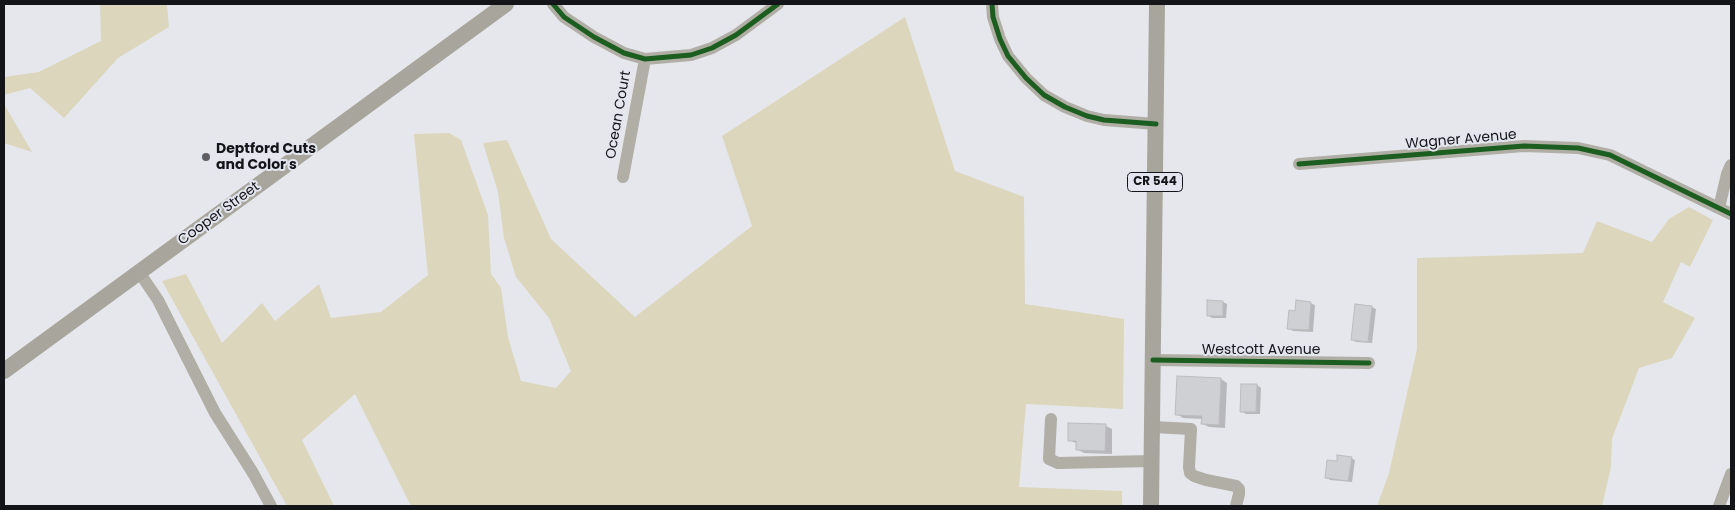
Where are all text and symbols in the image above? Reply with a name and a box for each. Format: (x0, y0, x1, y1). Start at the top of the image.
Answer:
street label: Ocean Court (603, 70, 635, 160)
street label: Wagner Avenue (1405, 127, 1517, 153)
place label: Deptford Cuts and Color s (216, 141, 316, 174)
marker: Deptford Cuts and Color s (200, 151, 212, 163)
road number: CR 544 (1128, 172, 1182, 192)
street label: Cooper Street (175, 179, 263, 249)
street label: Westcott Avenue (1202, 342, 1320, 358)

